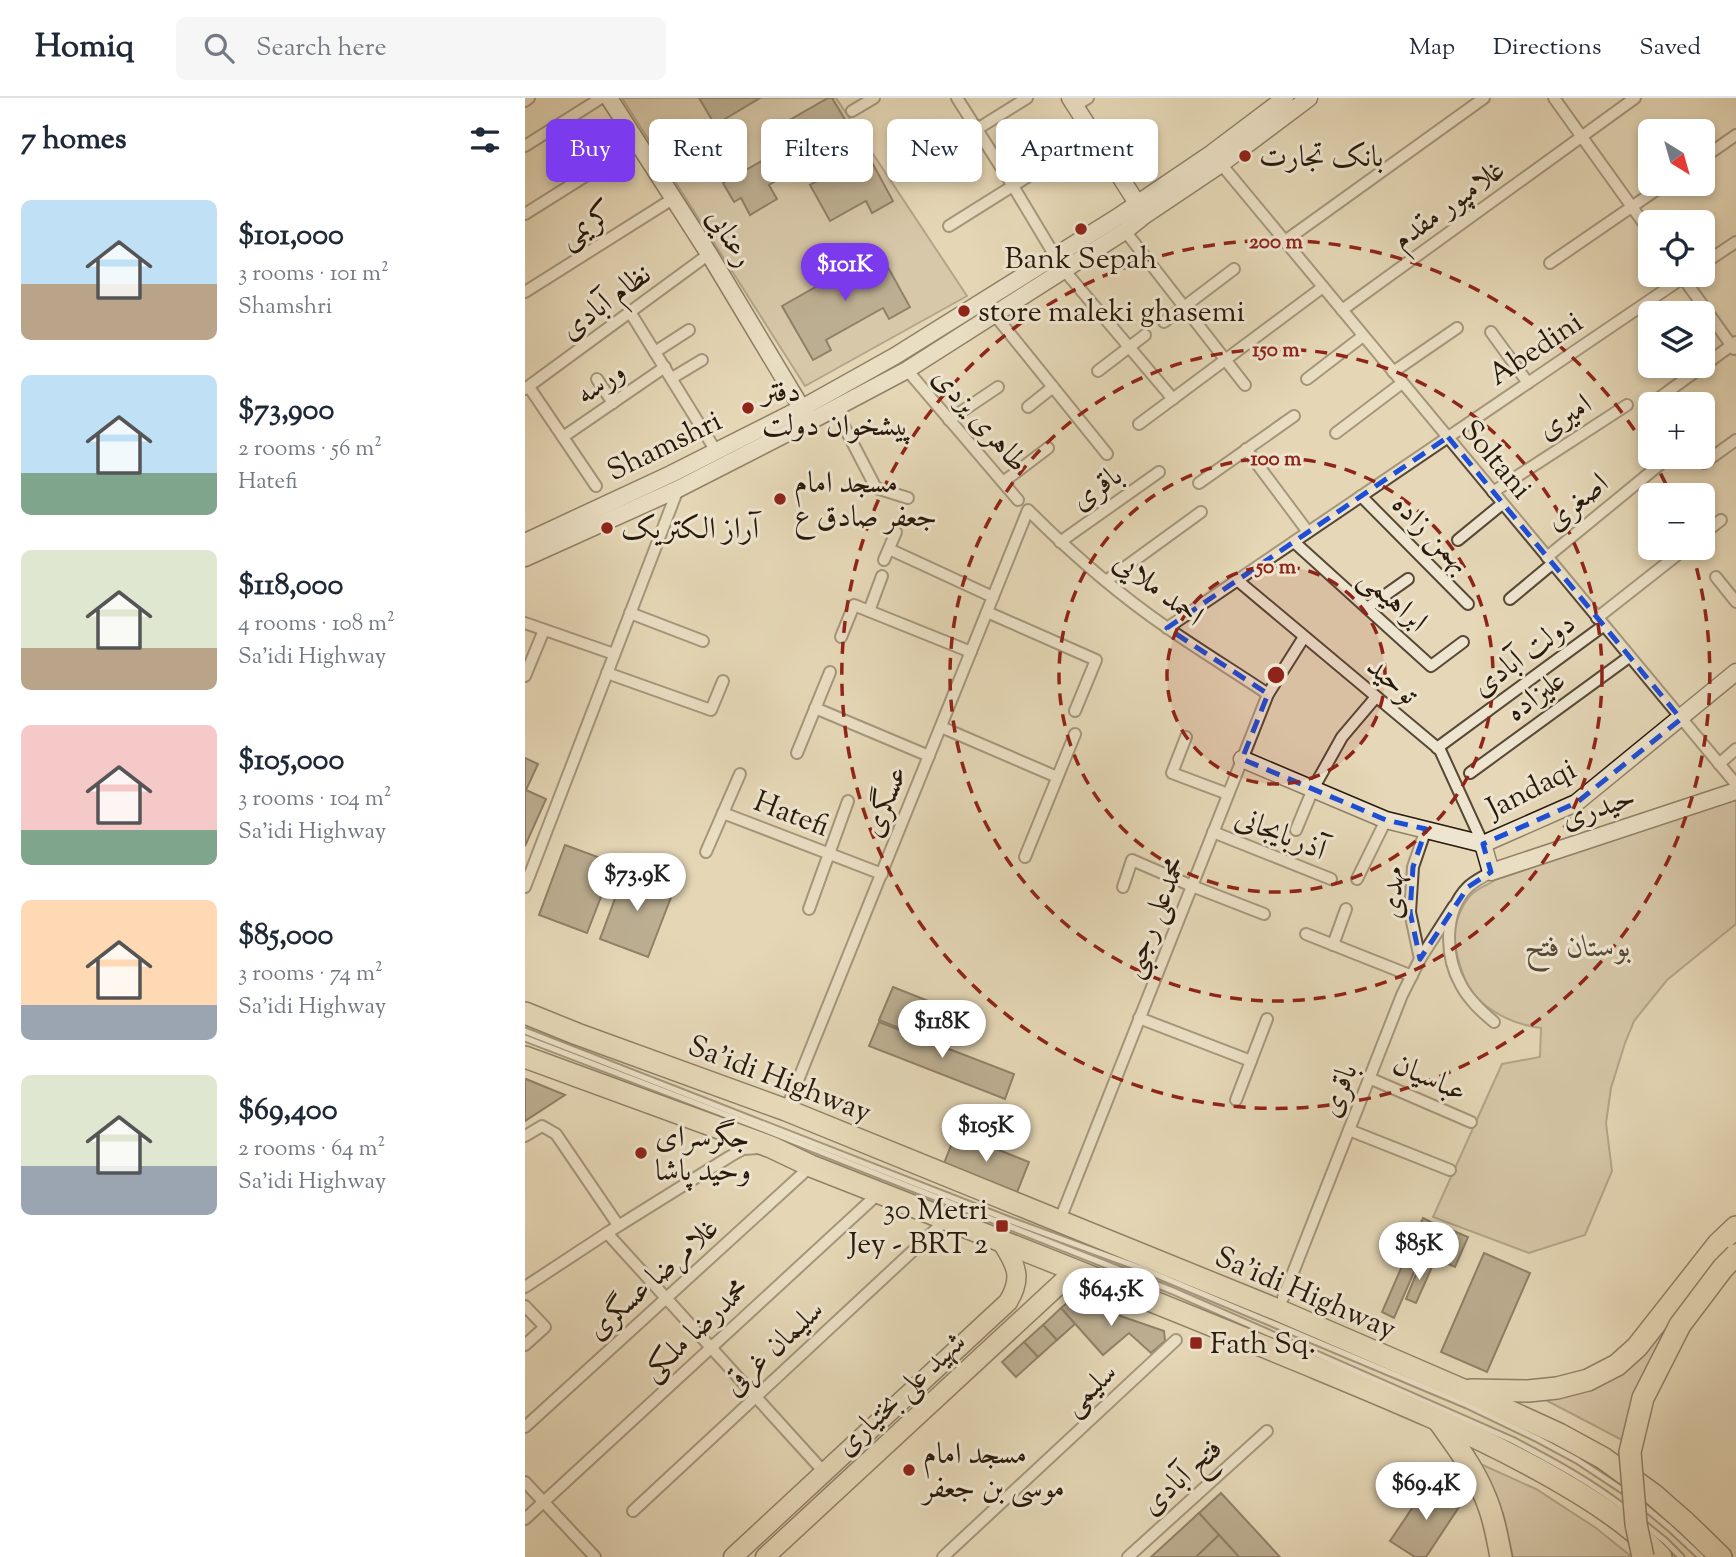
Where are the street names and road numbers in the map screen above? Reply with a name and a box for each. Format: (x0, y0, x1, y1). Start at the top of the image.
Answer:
street label: غلامپور مقدم (1384, 150, 1516, 263)
street label: کریمی (551, 192, 624, 260)
street label: رعنایی (694, 200, 764, 276)
street label: نظام آبادی (552, 254, 662, 353)
street label: Abedini (1480, 303, 1592, 398)
street label: ورسه (568, 352, 635, 417)
street label: طاهری یزدی (921, 358, 1037, 483)
street label: امیری (1530, 384, 1601, 452)
street label: Shamshri (600, 401, 730, 494)
street label: Soltani (1449, 411, 1541, 510)
street label: باقری (1063, 456, 1132, 522)
street label: اصغری (1536, 464, 1619, 542)
street label: بهمن زاده (1380, 485, 1480, 585)
street label: احمد ملایی (1103, 542, 1212, 638)
street label: ابراهیمی (1348, 558, 1436, 643)
street label: دولت آبادی (1464, 604, 1585, 708)
street label: توحید (1356, 647, 1427, 717)
street label: علیزاده (1497, 660, 1575, 734)
street label: Jandaqi (1478, 749, 1584, 832)
street label: عسگری (853, 760, 920, 844)
street label: حیدری (1556, 777, 1642, 842)
street label: Hatefi (747, 781, 835, 849)
street label: آذربایجانی (1228, 798, 1335, 874)
street label: محمدعلی رجبی (1112, 851, 1199, 985)
street label: مهدی (1372, 866, 1417, 920)
street label: Sa'idi Highway (681, 1026, 877, 1135)
street label: عباسیان (1385, 1044, 1473, 1115)
street label: باقری (1310, 1058, 1370, 1124)
street label: غلامرضا عسگری (578, 1209, 729, 1351)
street label: Sa'idi Highway (1208, 1237, 1402, 1352)
street label: محمدرضا ملکی (633, 1269, 760, 1392)
street label: سلیمان غرقی (715, 1291, 835, 1407)
street label: شهید علی بختیاری (826, 1323, 977, 1467)
street label: سلیمی (1053, 1353, 1128, 1427)
street label: فتح آبادی (1132, 1429, 1235, 1529)

